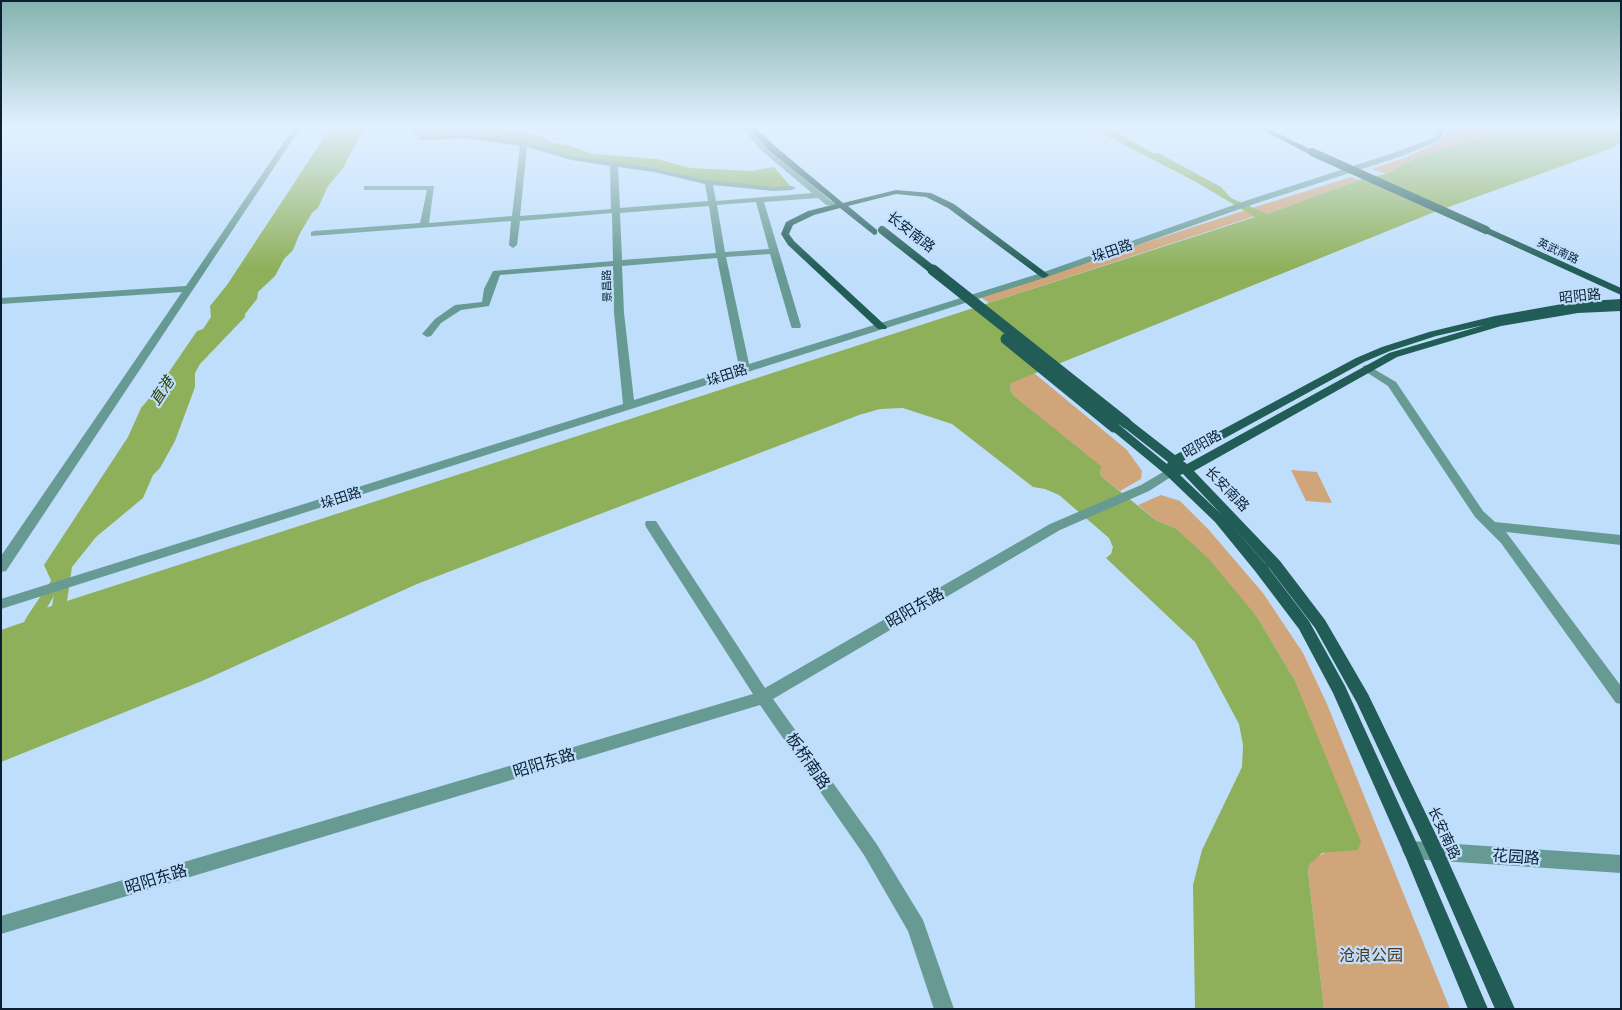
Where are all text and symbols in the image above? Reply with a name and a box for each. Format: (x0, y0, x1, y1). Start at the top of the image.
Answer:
street label: 长安南路 (884, 208, 938, 256)
street label: 垛田路 (1089, 236, 1135, 266)
street label: 英武南路 (1535, 236, 1581, 266)
street label: 景昌路 (600, 269, 614, 303)
street label: 昭阳路 (1558, 285, 1602, 307)
street label: 垛田路 (704, 361, 750, 389)
water label: 直港 (146, 374, 178, 408)
street label: 昭阳路 (1180, 426, 1224, 462)
street label: 长安南路 (1202, 463, 1252, 515)
street label: 垛田路 (318, 484, 364, 512)
street label: 昭阳东路 (882, 584, 948, 632)
street label: 板桥南路 (782, 729, 834, 793)
street label: 昭阳东路 (511, 744, 577, 782)
street label: 长安南路 (1425, 804, 1463, 862)
street label: 花园路 (1491, 846, 1541, 868)
street label: 昭阳东路 (123, 860, 189, 898)
park label: 沧浪公园 (1339, 946, 1403, 966)

